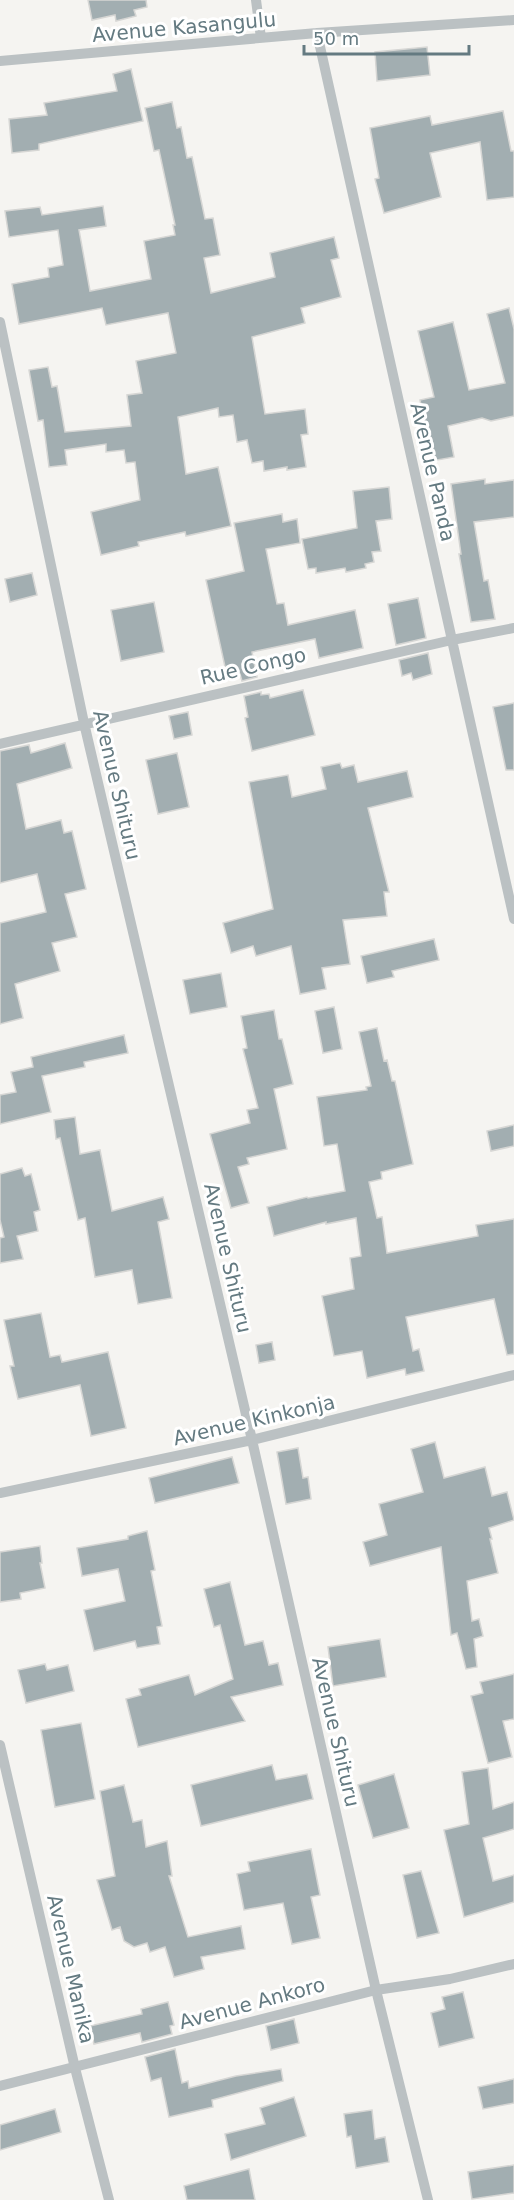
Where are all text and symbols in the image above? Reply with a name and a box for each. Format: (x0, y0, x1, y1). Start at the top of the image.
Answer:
street label: Avenue Kasangulu (91, 7, 277, 47)
scale bar (304, 18, 469, 56)
text: 50 m (313, 28, 359, 49)
street label: Avenue Panda (405, 400, 461, 544)
street label: Rue Congo (198, 642, 308, 690)
street label: Avenue Shituru (88, 708, 146, 862)
street label: Avenue Shituru (199, 1181, 257, 1335)
street label: Avenue Kinkonja (171, 1390, 337, 1450)
street label: Avenue Shituru (307, 1655, 365, 1809)
street label: Avenue Manika (42, 1892, 100, 2046)
street label: Avenue Ankoro (176, 1972, 328, 2034)

